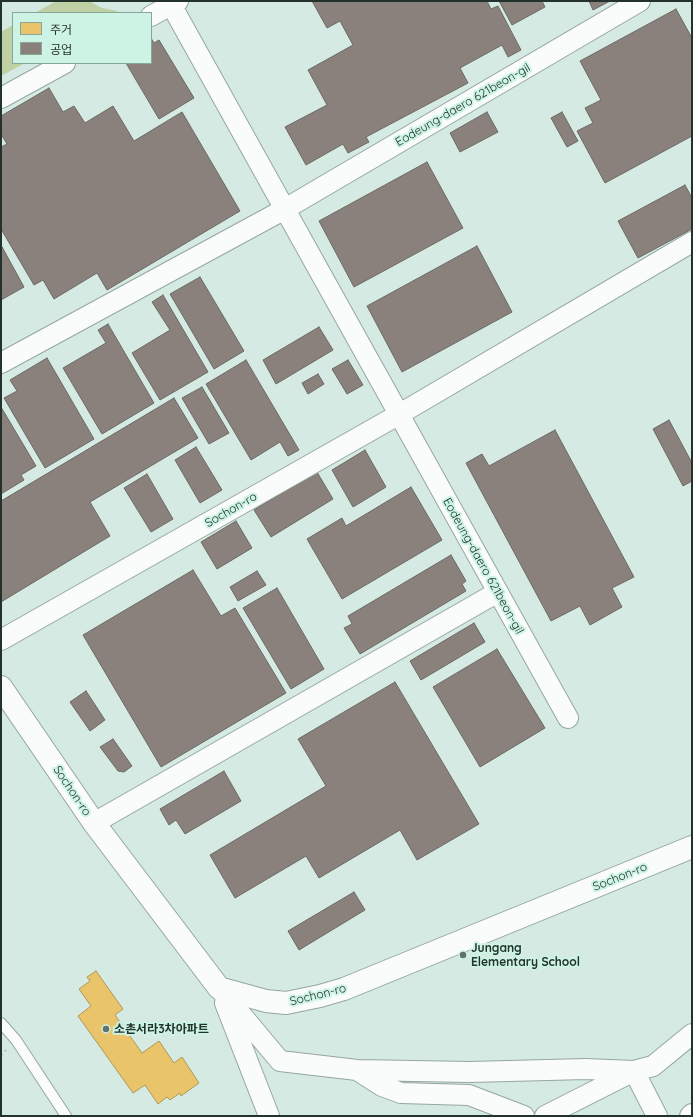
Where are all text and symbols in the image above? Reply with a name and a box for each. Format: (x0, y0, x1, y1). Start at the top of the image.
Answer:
legend (12, 12, 152, 64)
text: 주거 (50, 22, 72, 37)
text: 공업 (50, 42, 72, 57)
street label: Eodeung-daero 621beon-gil (393, 60, 533, 150)
street label: Sochon-ro (203, 489, 259, 531)
street label: Eodeung-daero 621beon-gil (440, 495, 526, 637)
street label: Sochon-ro (50, 763, 94, 819)
street label: Sochon-ro (591, 860, 649, 894)
place label: Jungang Elementary School (471, 941, 580, 969)
marker: Jungang Elementary School (458, 950, 468, 960)
street label: Sochon-ro (288, 981, 348, 1009)
place label: 소촌서라3차아파트 (114, 1022, 209, 1036)
marker: 소촌서라3차아파트 (101, 1024, 111, 1034)

